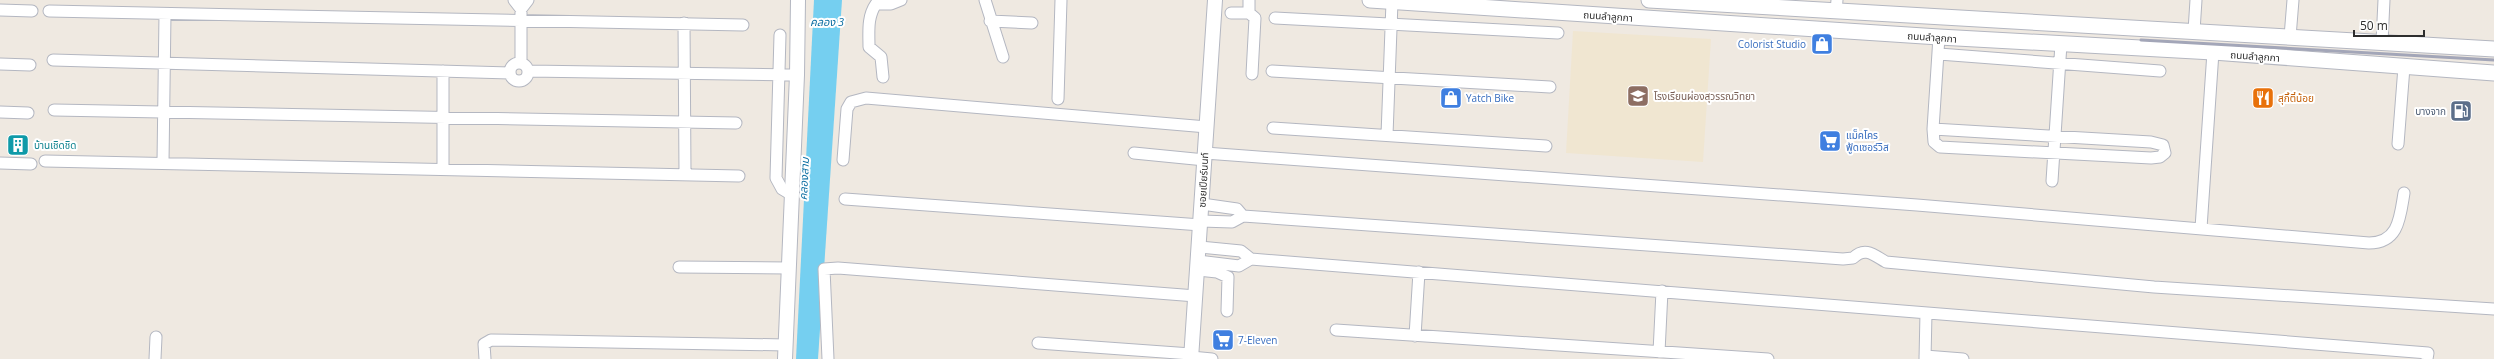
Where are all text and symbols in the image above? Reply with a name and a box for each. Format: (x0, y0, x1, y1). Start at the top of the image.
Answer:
street label: ถนนลำลูกกา (1583, 7, 1633, 25)
scale bar (2354, 12, 2424, 38)
water label: คลอง 3 (810, 14, 844, 29)
text: 50 m (2360, 17, 2388, 34)
street label: ถนนลำลูกกา (1907, 28, 1957, 46)
shop icon: Colorist Studio (1809, 31, 1835, 57)
place label: Colorist Studio (1738, 37, 1806, 51)
street label: ถนนลำลูกกา (2230, 47, 2280, 65)
school or university icon: โรงเรียนผ่องสุวรรณวิทยา (1625, 83, 1651, 109)
shop icon: Yatch Bike (1438, 85, 1464, 111)
restaurant icon: สุกี้ตี๋น้อย (2250, 85, 2276, 111)
place label: โรงเรียนผ่องสุวรรณวิทยา (1654, 89, 1755, 103)
place label: Yatch Bike (1466, 91, 1514, 105)
place label: สุกี้ตี๋น้อย (2278, 91, 2314, 105)
fuel station icon: บางจาก (2448, 98, 2474, 124)
place label: บางจาก (2415, 104, 2446, 118)
supermarket icon: แม็คโคร ฟู้ดเซอร์วิส (1817, 128, 1843, 154)
place label: แม็คโคร ฟู้ดเซอร์วิส (1846, 128, 1889, 154)
building icon: บ้านเชิดชิด (5, 132, 31, 158)
place label: บ้านเชิดชิด (34, 138, 76, 152)
street label: ซอยเปียร์นนท์ (1195, 152, 1211, 208)
water label: คลองสาม (795, 156, 812, 201)
supermarket icon: 7-Eleven (1210, 327, 1236, 353)
place label: 7-Eleven (1238, 333, 1277, 347)

